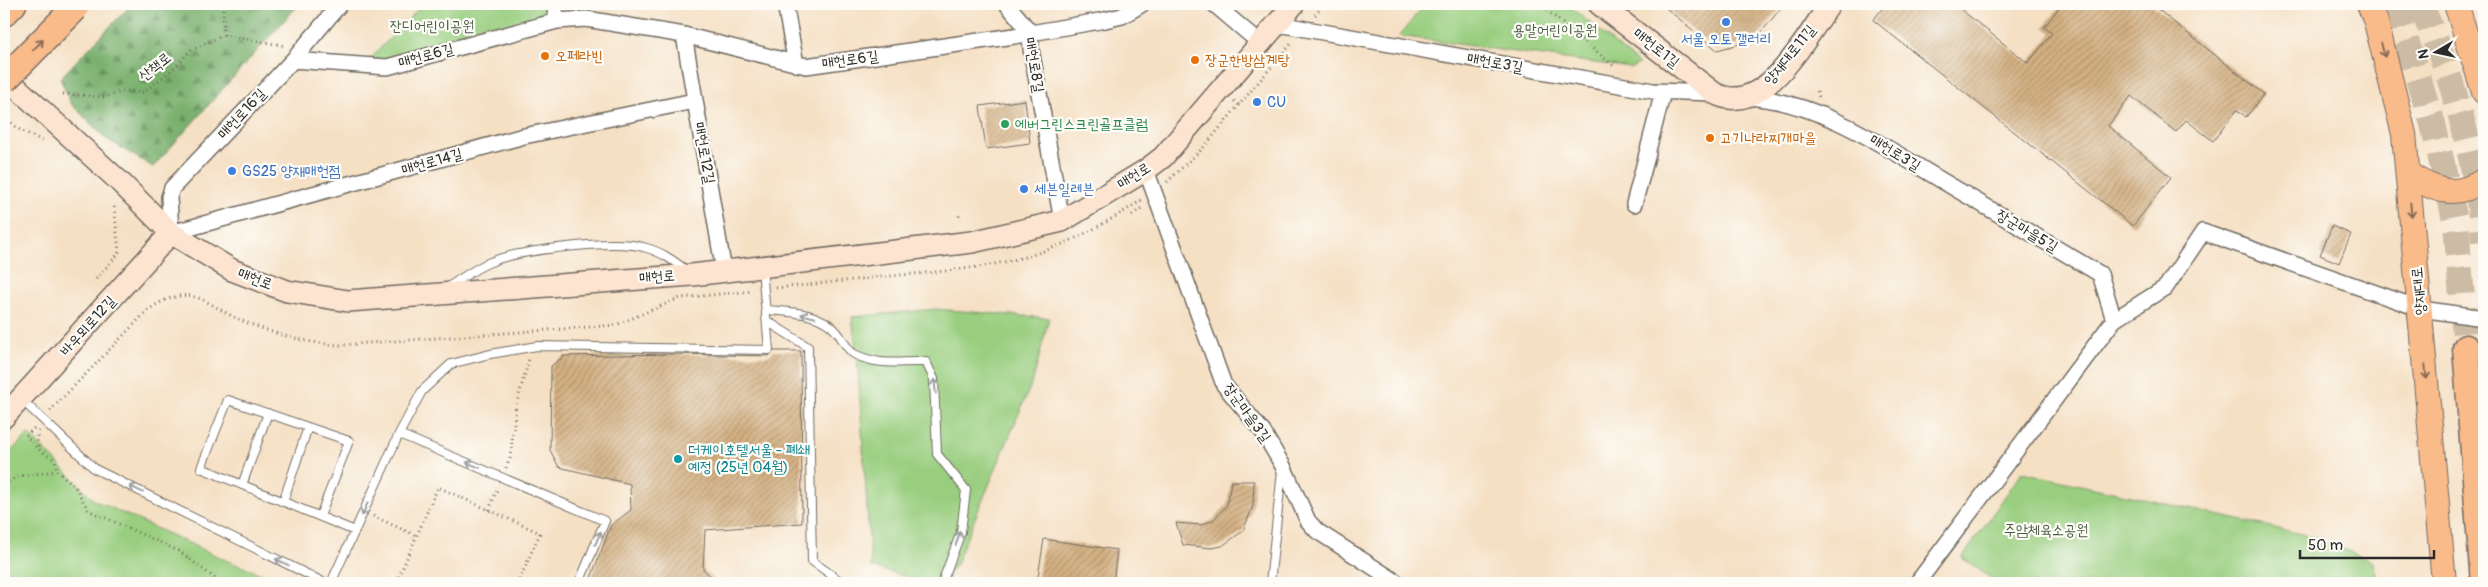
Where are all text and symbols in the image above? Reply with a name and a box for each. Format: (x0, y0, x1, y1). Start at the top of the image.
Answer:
marker: 서울 오토 갤러리 (1720, 16, 1732, 28)
park label: 잔디어린이공원 (390, 17, 474, 36)
park label: 용말어린이공원 (1513, 21, 1597, 40)
street label: 양재대로11길 (1760, 21, 1820, 89)
street label: 매헌로1길 (1629, 24, 1683, 72)
north arrow (2410, 28, 2460, 78)
place label: 서울 오토 갤러리 (1680, 30, 1772, 49)
street label: 매헌로8길 (1020, 36, 1048, 94)
one-way arrow (32, 39, 44, 52)
street label: 매헌로6길 (396, 39, 456, 73)
one-way arrow (2379, 42, 2388, 58)
place label: 오페라빈 (555, 47, 603, 66)
street label: 매헌로6길 (820, 47, 880, 73)
street label: 산책로 (135, 48, 175, 86)
text: N (2415, 48, 2433, 60)
street label: 매헌로3길 (1465, 49, 1525, 77)
marker: 오페라빈 (539, 50, 551, 62)
place label: 장군한방삼계탕 (1205, 51, 1290, 70)
marker: 장군한방삼계탕 (1189, 54, 1201, 66)
street label: 매헌로16길 (214, 85, 270, 143)
place label: CU (1267, 93, 1286, 112)
marker: CU (1251, 96, 1263, 108)
place label: 에버그린스크린골프클럼 (1015, 115, 1148, 134)
marker: 에버그린스크린골프클럼 (999, 118, 1011, 130)
street label: 매헌로12길 (689, 121, 719, 185)
place label: 고기나라찌개마을 (1720, 129, 1817, 148)
street label: 매헌로3길 (1866, 130, 1924, 176)
marker: 고기나라찌개마을 (1704, 132, 1716, 144)
street label: 매헌로14길 (399, 144, 465, 180)
street label: 매헌로 (1114, 158, 1154, 194)
place label: GS25 양재매헌점 (242, 162, 341, 181)
marker: GS25 양재매헌점 (226, 165, 238, 177)
place label: 세븐일레븐 (1034, 180, 1094, 199)
marker: 세븐일레븐 (1018, 183, 1030, 195)
one-way arrow (2406, 201, 2416, 217)
street label: 장군마을5길 (1993, 205, 2061, 257)
street label: 매헌로 (235, 264, 275, 294)
street label: 매헌로 (638, 266, 676, 288)
street label: 양재대로 (2407, 266, 2431, 316)
street label: 바우뫼로12길 (56, 292, 120, 360)
one-way arrow (800, 311, 816, 320)
one-way arrow (2421, 363, 2431, 379)
one-way arrow (930, 379, 939, 395)
street label: 장군마을3길 (1219, 380, 1275, 446)
place label: 더케이호텔서울 - 폐쇄 예정 (25년 04월) (688, 441, 810, 477)
marker: 더케이호텔서울 - 폐쇄 예정 (25년 04월) (672, 453, 684, 465)
one-way arrow (466, 460, 481, 469)
one-way arrow (129, 484, 144, 494)
one-way arrow (360, 501, 369, 516)
park label: 주암체육소공원 (2004, 521, 2088, 540)
scale bar (2300, 527, 2434, 559)
one-way arrow (954, 530, 964, 546)
one-way arrow (594, 531, 604, 546)
text: 50 m (2308, 536, 2343, 555)
one-way arrow (275, 556, 290, 566)

